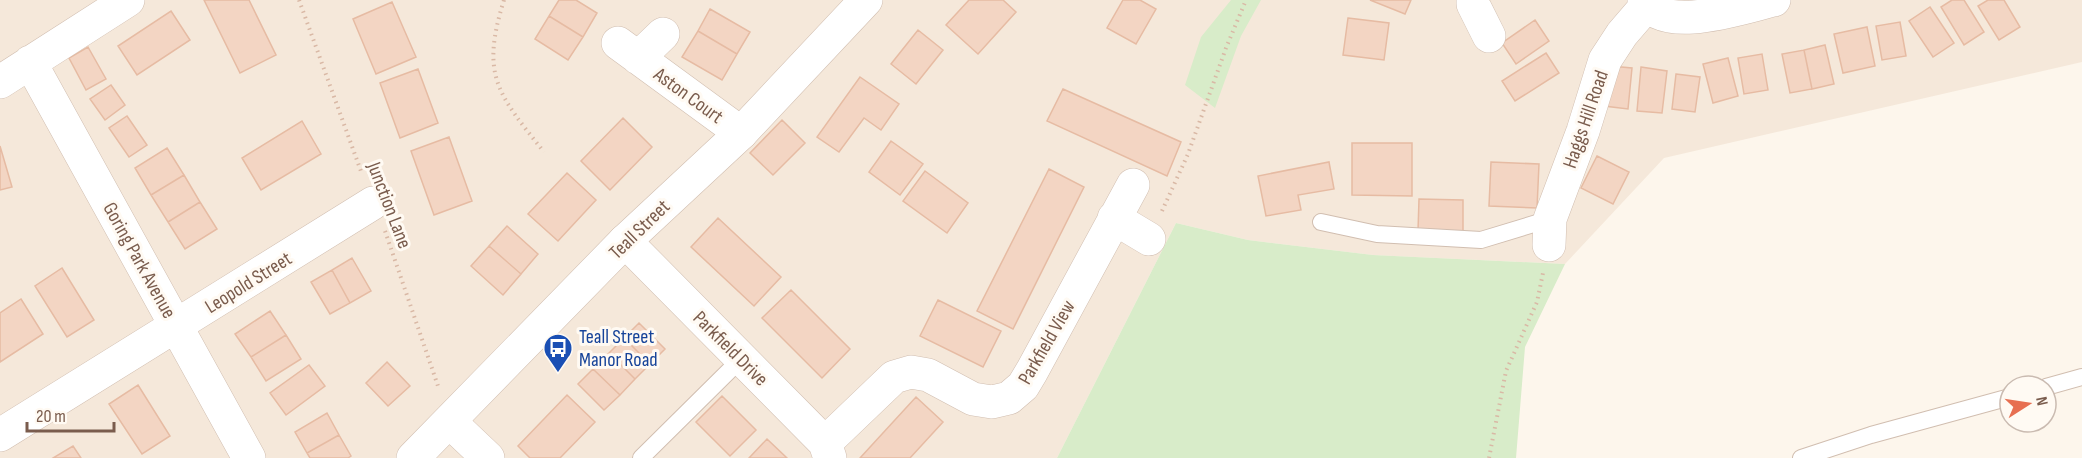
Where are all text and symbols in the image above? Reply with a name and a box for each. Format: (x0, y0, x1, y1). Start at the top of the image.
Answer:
street label: Aston Court (648, 62, 728, 129)
street label: Haggs Hill Road (1558, 67, 1614, 171)
street label: Junction Lane (361, 158, 416, 252)
street label: Teall Street (604, 195, 675, 265)
street label: Goring Park Avenue (97, 198, 181, 323)
street label: Leopold Street (201, 247, 296, 319)
street label: Parkfield View (1013, 296, 1081, 389)
street label: Parkfield Drive (688, 306, 773, 391)
place label: Teall Street Manor Road (579, 325, 658, 372)
bus stop icon: Teall Street Manor Road (542, 332, 574, 374)
north arrow (1998, 374, 2058, 434)
scale bar (27, 395, 114, 433)
text: N (2031, 395, 2051, 407)
text: 20 m (36, 406, 66, 427)

